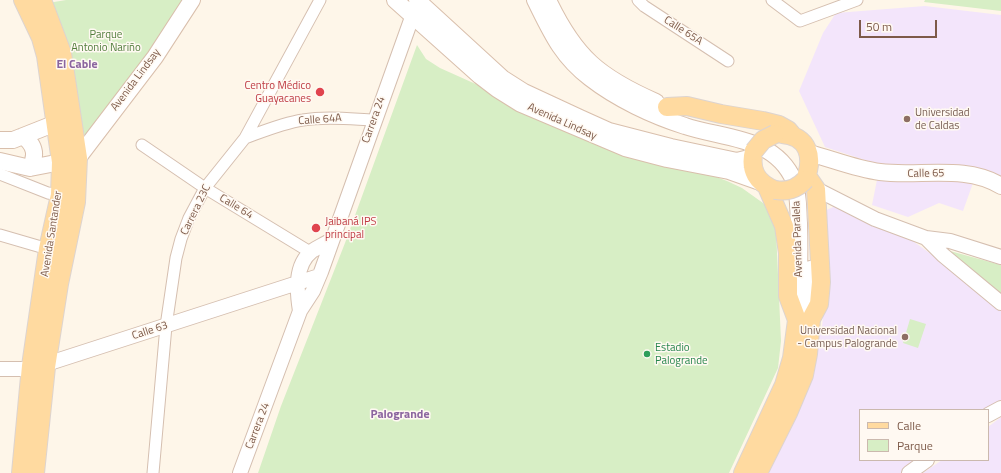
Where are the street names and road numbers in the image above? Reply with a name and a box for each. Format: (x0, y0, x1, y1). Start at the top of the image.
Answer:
street label: Calle 65A (661, 14, 705, 48)
street label: Avenida Lindsay (108, 46, 164, 114)
street label: Carrera 24 (359, 95, 389, 145)
street label: Avenida Lindsay (525, 101, 599, 143)
street label: Calle 64A (298, 112, 342, 128)
street label: Calle 65 (907, 167, 945, 181)
street label: Carrera 23C (178, 183, 214, 237)
street label: Avenida Santander (39, 190, 65, 278)
street label: Calle 64 (217, 192, 255, 222)
street label: Avenida Paralela (790, 200, 806, 278)
street label: Calle 63 (130, 319, 170, 343)
street label: Carrera 24 (243, 401, 273, 451)

